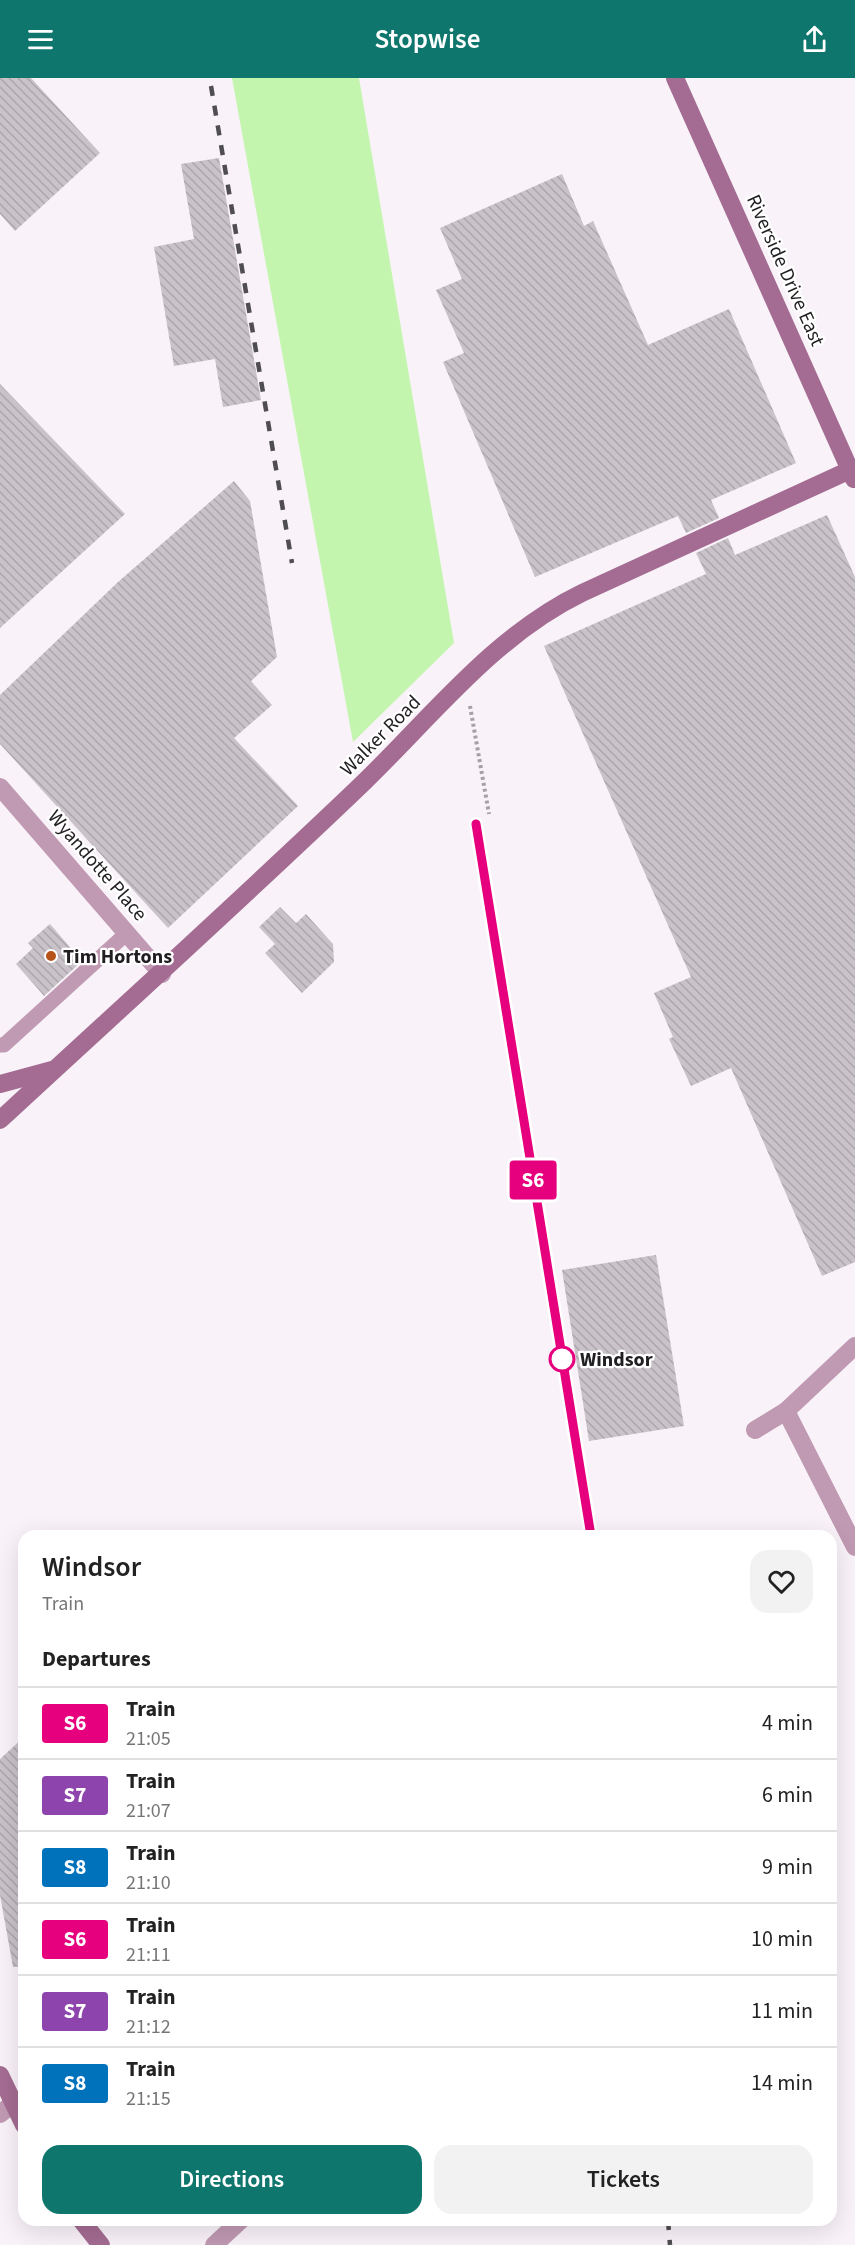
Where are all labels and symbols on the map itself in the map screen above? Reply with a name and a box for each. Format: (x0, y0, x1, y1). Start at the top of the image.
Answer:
street label: Riverside Drive East (739, 190, 831, 351)
street label: Walker Road (334, 689, 427, 782)
street label: Wyandotte Place (41, 804, 154, 927)
place label: Tim Hortons (63, 943, 172, 971)
marker: Tim Hortons (44, 949, 58, 963)
line badge: S6 (506, 1160, 560, 1200)
marker: Windsor (549, 1346, 575, 1372)
place label: Windsor (580, 1346, 653, 1374)

